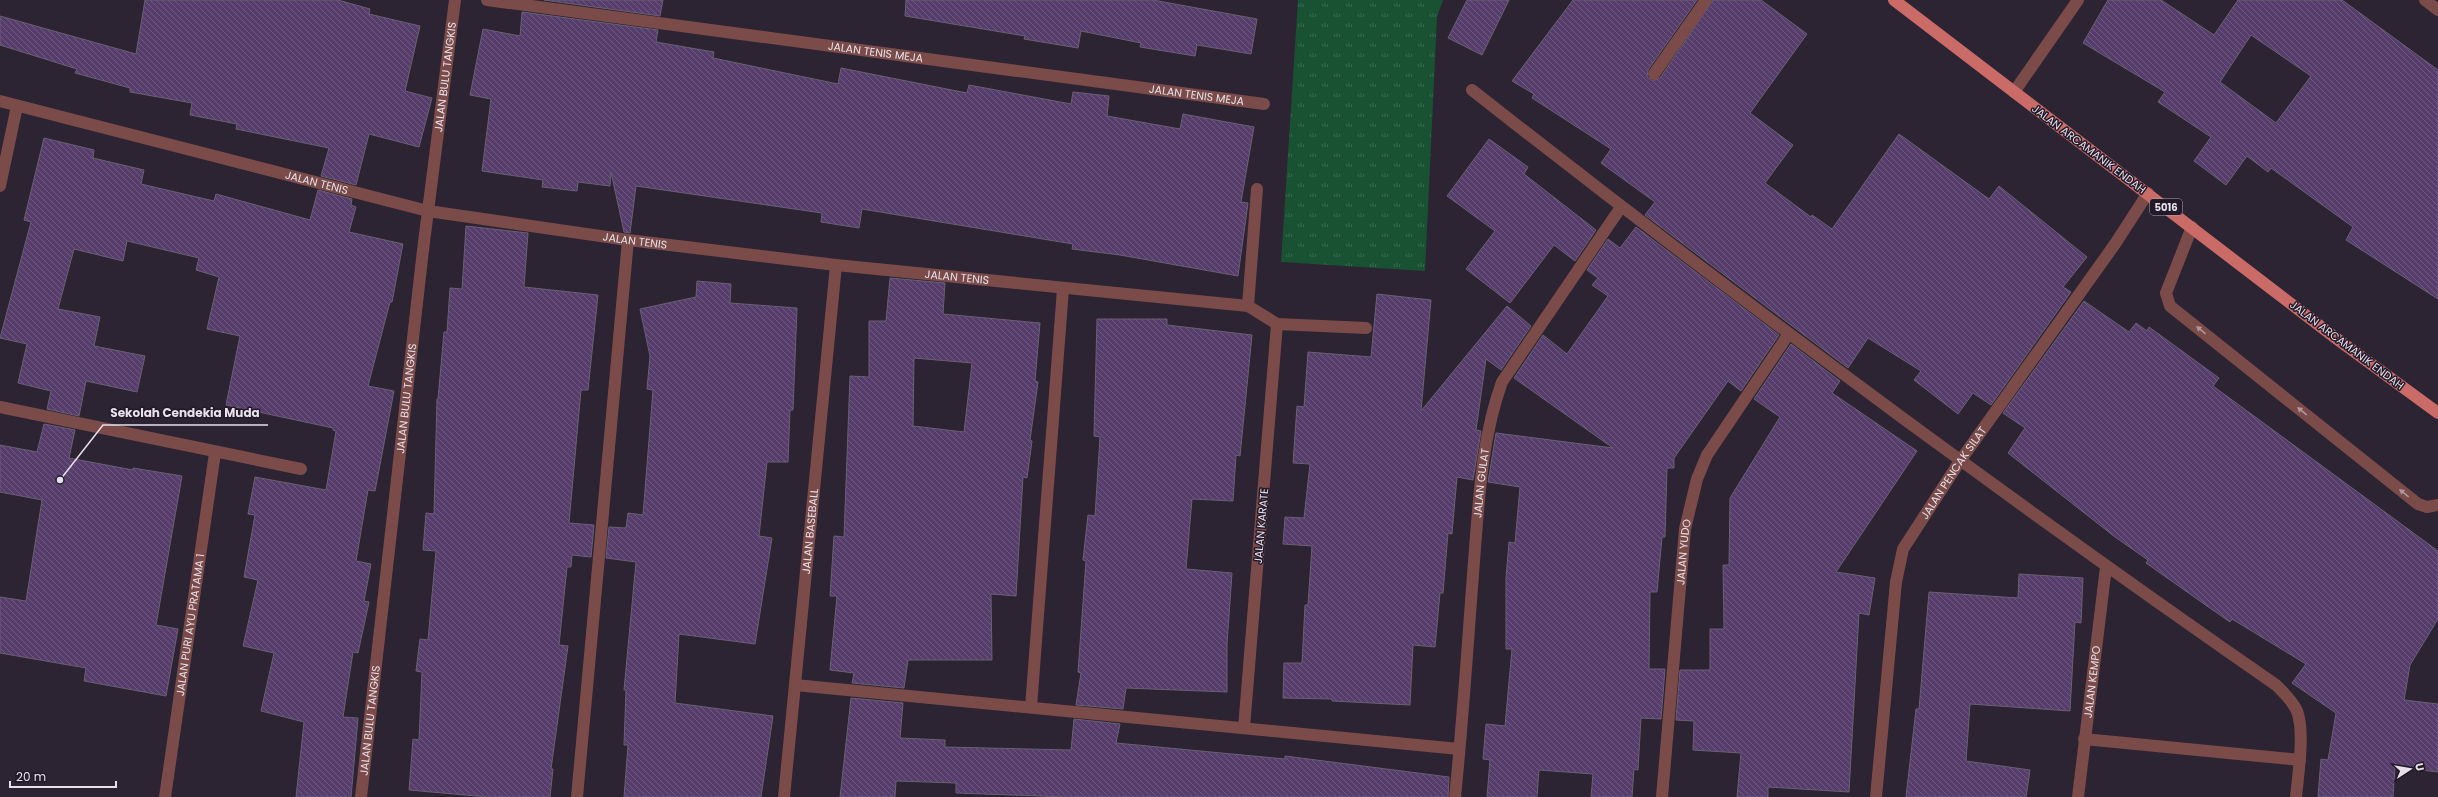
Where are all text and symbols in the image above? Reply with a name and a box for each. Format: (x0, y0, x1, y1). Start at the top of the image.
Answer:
street label: JALAN BULU TANGKIS (430, 21, 460, 133)
street label: JALAN TENIS MEJA (827, 38, 925, 66)
street label: JALAN TENIS MEJA (1148, 81, 1246, 109)
street label: JALAN ARCAMANIK ENDAH (2029, 101, 2149, 197)
street label: JALAN TENIS (283, 167, 350, 198)
road number: 5016 (2150, 199, 2182, 215)
street label: JALAN TENIS (602, 228, 668, 253)
street label: JALAN TENIS (924, 266, 990, 288)
street label: JALAN ARCAMANIK ENDAH (2287, 297, 2407, 393)
one-way arrow (2195, 326, 2206, 335)
street label: JALAN BULU TANGKIS (392, 343, 420, 455)
callout: Sekolah Cendekia Muda (103, 401, 268, 425)
text: Sekolah Cendekia Muda (110, 404, 260, 421)
one-way arrow (2297, 407, 2308, 416)
street label: JALAN PENCAK SILAT (1916, 423, 1990, 522)
street label: JALAN GULAT (1469, 447, 1493, 519)
street label: JALAN BASEBALL (798, 487, 822, 575)
street label: JALAN KARATE (1250, 488, 1272, 564)
one-way arrow (2398, 488, 2409, 497)
street label: JALAN YUDO (1672, 517, 1695, 586)
street label: JALAN PURI AYU PRATAMA 1 (172, 553, 208, 697)
street label: JALAN KEMPO (2080, 644, 2104, 719)
street label: JALAN BULU TANGKIS (355, 664, 384, 776)
north arrow (2390, 749, 2430, 789)
text: U (2411, 761, 2428, 773)
scale bar (10, 763, 116, 789)
text: 20 m (16, 768, 46, 785)

